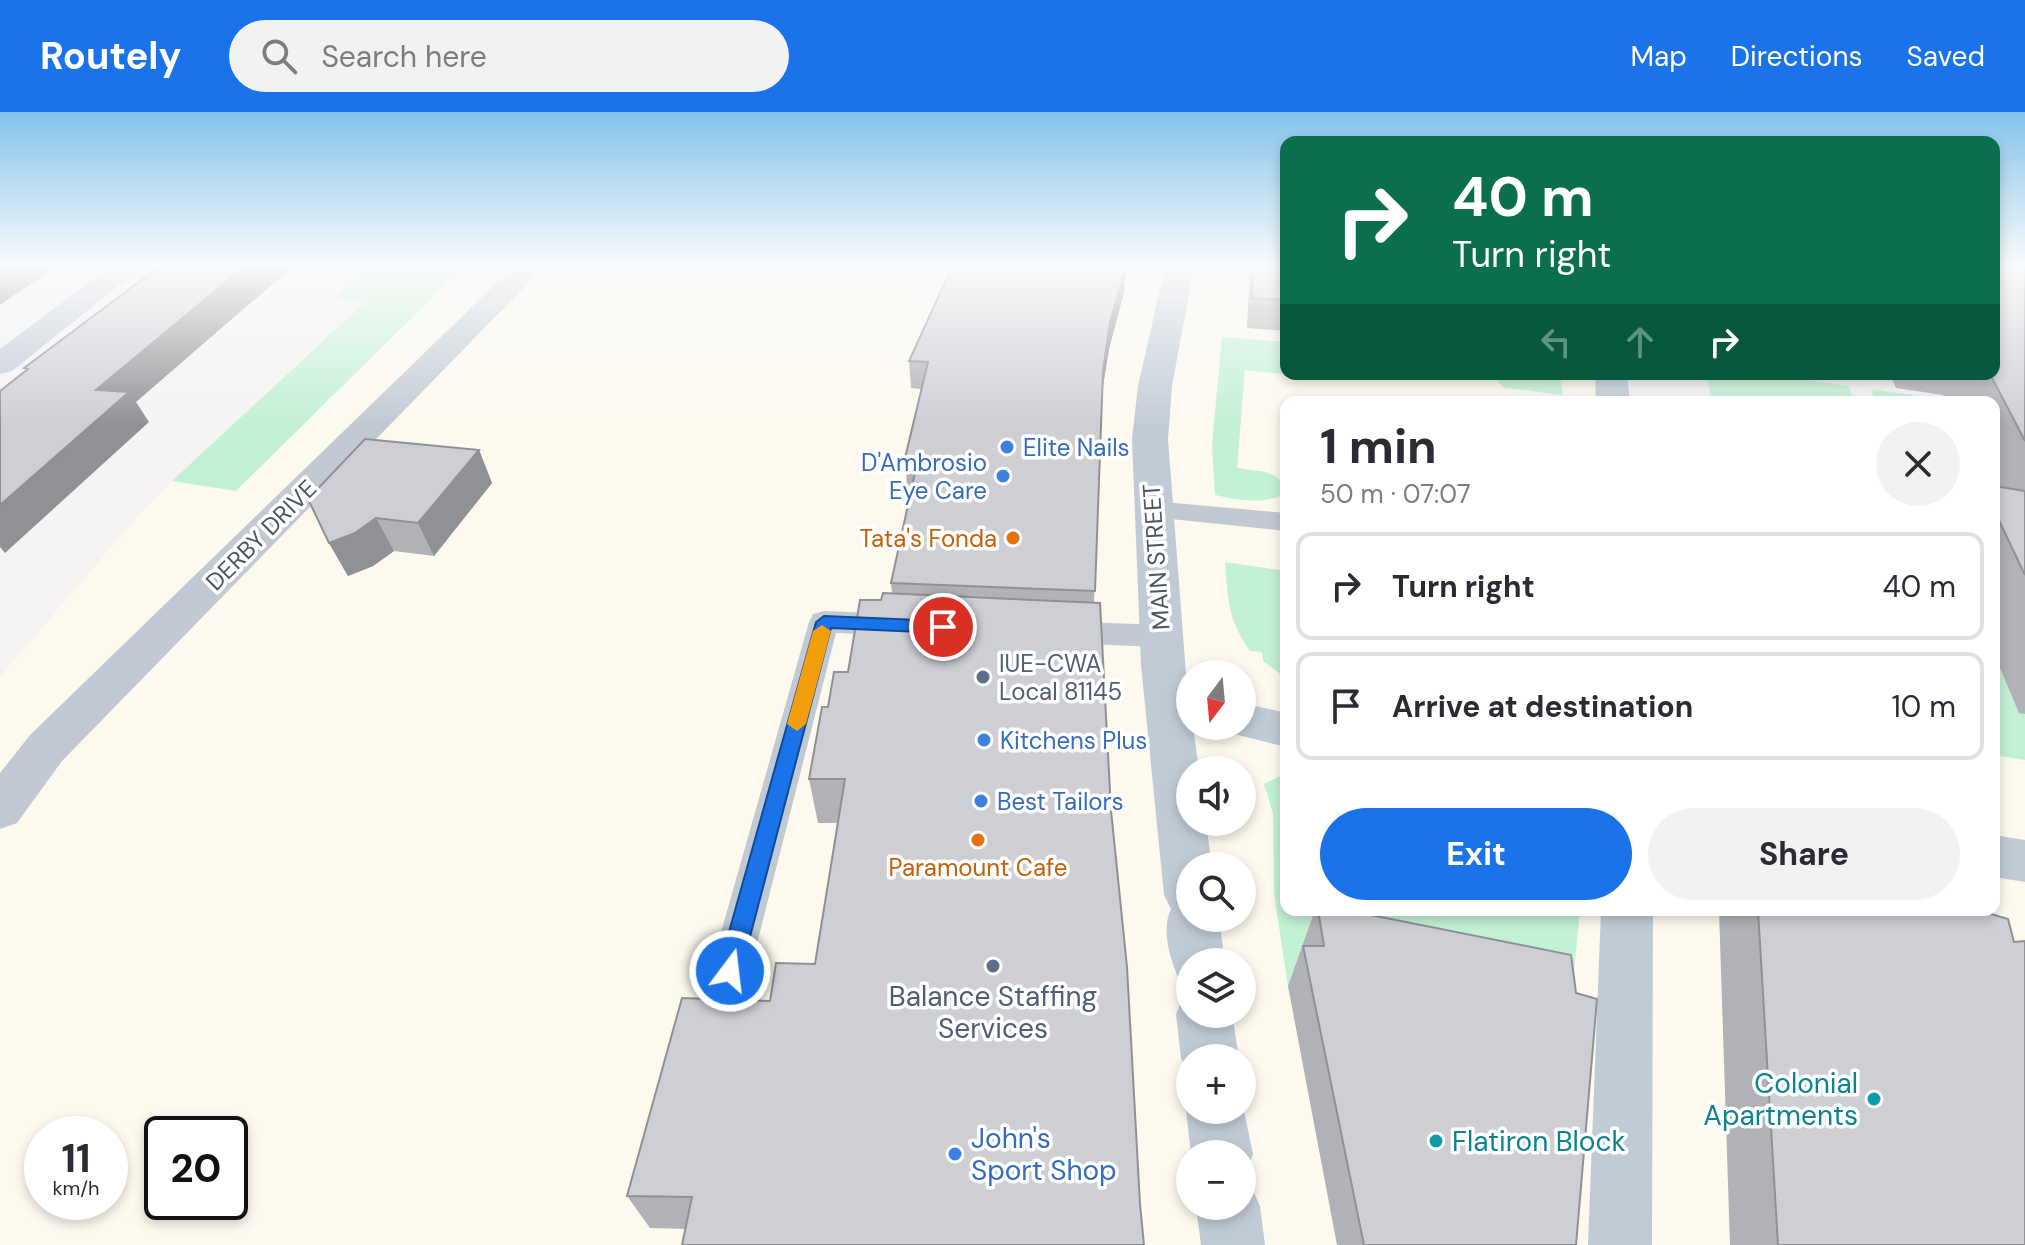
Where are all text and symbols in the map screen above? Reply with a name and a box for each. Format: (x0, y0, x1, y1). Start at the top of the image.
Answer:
search box (229, 20, 789, 92)
text: Routely (40, 31, 181, 81)
icon: search (257, 34, 301, 78)
text: Search here (321, 37, 487, 76)
text: Map (1630, 38, 1687, 75)
text: Directions (1731, 38, 1863, 75)
text: Saved (1907, 38, 1985, 75)
text: 40 m (1452, 160, 1594, 233)
icon: right (1320, 168, 1424, 272)
text: Turn right (1452, 231, 1611, 278)
icon: left (1534, 320, 1578, 364)
icon: ahead (1618, 320, 1662, 364)
icon: right (1702, 320, 1746, 364)
text: 1 min (1320, 415, 1437, 478)
button: close (1876, 422, 1960, 506)
place label: Elite Nails (1023, 432, 1130, 463)
marker: Elite Nails (998, 438, 1016, 456)
place label: D'Ambrosio Eye Care (861, 447, 987, 506)
marker: D'Ambrosio Eye Care (994, 467, 1012, 485)
street label: DERBY DRIVE (199, 473, 323, 597)
text: 50 m · 07:07 (1320, 477, 1471, 511)
street label: MAIN STREET (1135, 483, 1177, 631)
place label: Tata's Fonda (859, 523, 997, 554)
marker: Tata's Fonda (1004, 529, 1022, 547)
icon: right (1324, 564, 1368, 608)
text: Turn right (1392, 567, 1535, 606)
text: 40 m (1883, 567, 1956, 606)
pin (909, 593, 977, 661)
icon: arrive (921, 605, 965, 649)
place label: IUE-CWA Local 81145 (999, 648, 1122, 707)
north arrow (1176, 660, 1256, 740)
map controls (1176, 660, 1256, 1220)
marker: IUE-CWA Local 81145 (974, 668, 992, 686)
icon: arrive (1324, 684, 1368, 728)
text: Arrive at destination (1392, 687, 1693, 726)
text: 10 m (1891, 687, 1956, 726)
place label: Kitchens Plus (1000, 725, 1147, 756)
marker: Kitchens Plus (975, 731, 993, 749)
button: sound (1176, 756, 1256, 836)
place label: Best Tailors (997, 786, 1123, 817)
marker: Best Tailors (972, 792, 990, 810)
button: Exit (1320, 808, 1632, 900)
button: Share (1648, 808, 1960, 900)
marker: Paramount Cafe (969, 831, 987, 849)
place label: Paramount Cafe (889, 852, 1067, 883)
button: search (1176, 852, 1256, 932)
position arrow (688, 929, 772, 1013)
button: layers (1176, 948, 1256, 1028)
marker: Balance Staffing Services (984, 957, 1002, 975)
place label: Balance Staffing Services (889, 978, 1097, 1047)
button: + (1176, 1044, 1256, 1124)
place label: Colonial Apartments (1703, 1065, 1858, 1134)
marker: Colonial Apartments (1865, 1090, 1883, 1108)
speed limit sign: 20 (144, 1116, 248, 1220)
place label: John's Sport Shop (971, 1120, 1117, 1189)
place label: Flatiron Block (1452, 1123, 1626, 1160)
text: 11 (61, 1132, 91, 1184)
marker: Flatiron Block (1427, 1132, 1445, 1150)
button: − (1176, 1140, 1256, 1220)
marker: John's Sport Shop (946, 1145, 964, 1163)
text: km/h (52, 1175, 100, 1201)

